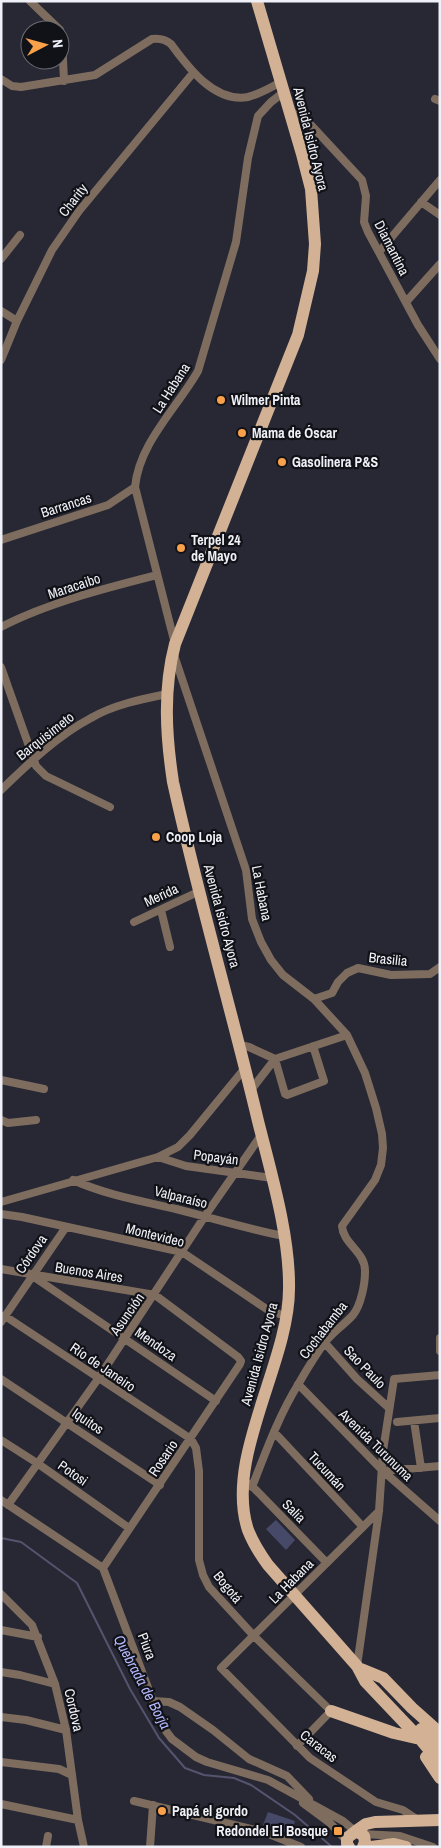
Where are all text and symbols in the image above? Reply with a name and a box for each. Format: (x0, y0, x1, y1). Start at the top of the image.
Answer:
north arrow (20, 20, 70, 70)
text: N (49, 39, 67, 49)
street label: Avenida Isidro Ayora (289, 84, 333, 193)
street label: Charity (55, 180, 92, 220)
street label: Diamantina (371, 217, 414, 279)
street label: La Habana (148, 359, 194, 416)
place label: Wilmer Pinta (231, 391, 301, 409)
marker: Wilmer Pinta (215, 394, 227, 406)
place label: Mama de Óscar (252, 424, 337, 442)
marker: Mama de Óscar (236, 427, 248, 439)
place label: Gasolinera P&S (292, 453, 378, 471)
marker: Gasolinera P&S (276, 456, 288, 468)
street label: Barrancas (38, 488, 94, 522)
place label: Terpel 24 de Mayo (191, 531, 241, 565)
marker: Terpel 24 de Mayo (175, 542, 187, 554)
street label: Maracaibo (45, 569, 103, 603)
street label: Barquisimeto (13, 708, 77, 764)
place label: Coop Loja (166, 828, 223, 846)
marker: Coop Loja (150, 831, 162, 843)
street label: Avenida Isidro Ayora (199, 861, 245, 970)
street label: La Habana (248, 864, 276, 923)
street label: Merida (141, 879, 182, 911)
street label: Brasilia (368, 948, 409, 970)
street label: Popayán (192, 1145, 240, 1169)
street label: Valparaíso (153, 1182, 209, 1212)
street label: Montevideo (124, 1219, 186, 1251)
street label: Córdova (11, 1231, 51, 1277)
street label: Buenos Aires (54, 1258, 124, 1286)
street label: Asunción (105, 1289, 148, 1340)
street label: Cochabamba (295, 1297, 351, 1362)
street label: Avenida Isidro Ayora (236, 1300, 282, 1409)
street label: Mendoza (131, 1323, 181, 1365)
street label: Río de Janeiro (67, 1338, 139, 1396)
street label: Sao Paulo (340, 1342, 390, 1392)
street label: Iquitos (69, 1404, 108, 1438)
street label: Avenida Turunuma (334, 1404, 417, 1485)
street label: Rosario (144, 1436, 182, 1480)
street label: Tucumán (304, 1448, 350, 1494)
street label: Potosi (55, 1456, 91, 1490)
street label: Salia (278, 1495, 310, 1527)
street label: La Habana (265, 1554, 318, 1607)
street label: Bogotá (210, 1567, 247, 1607)
street label: Piura (134, 1630, 161, 1663)
water label: Quebrada de Borja (109, 1631, 176, 1733)
street label: Cordova (60, 1687, 88, 1734)
street label: Caracas (297, 1726, 342, 1766)
place label: Papá el gordo (172, 1802, 248, 1820)
marker: Papá el gordo (156, 1805, 168, 1817)
place label: Redondel El Bosque (216, 1822, 328, 1840)
marker: Redondel El Bosque (332, 1825, 344, 1837)

